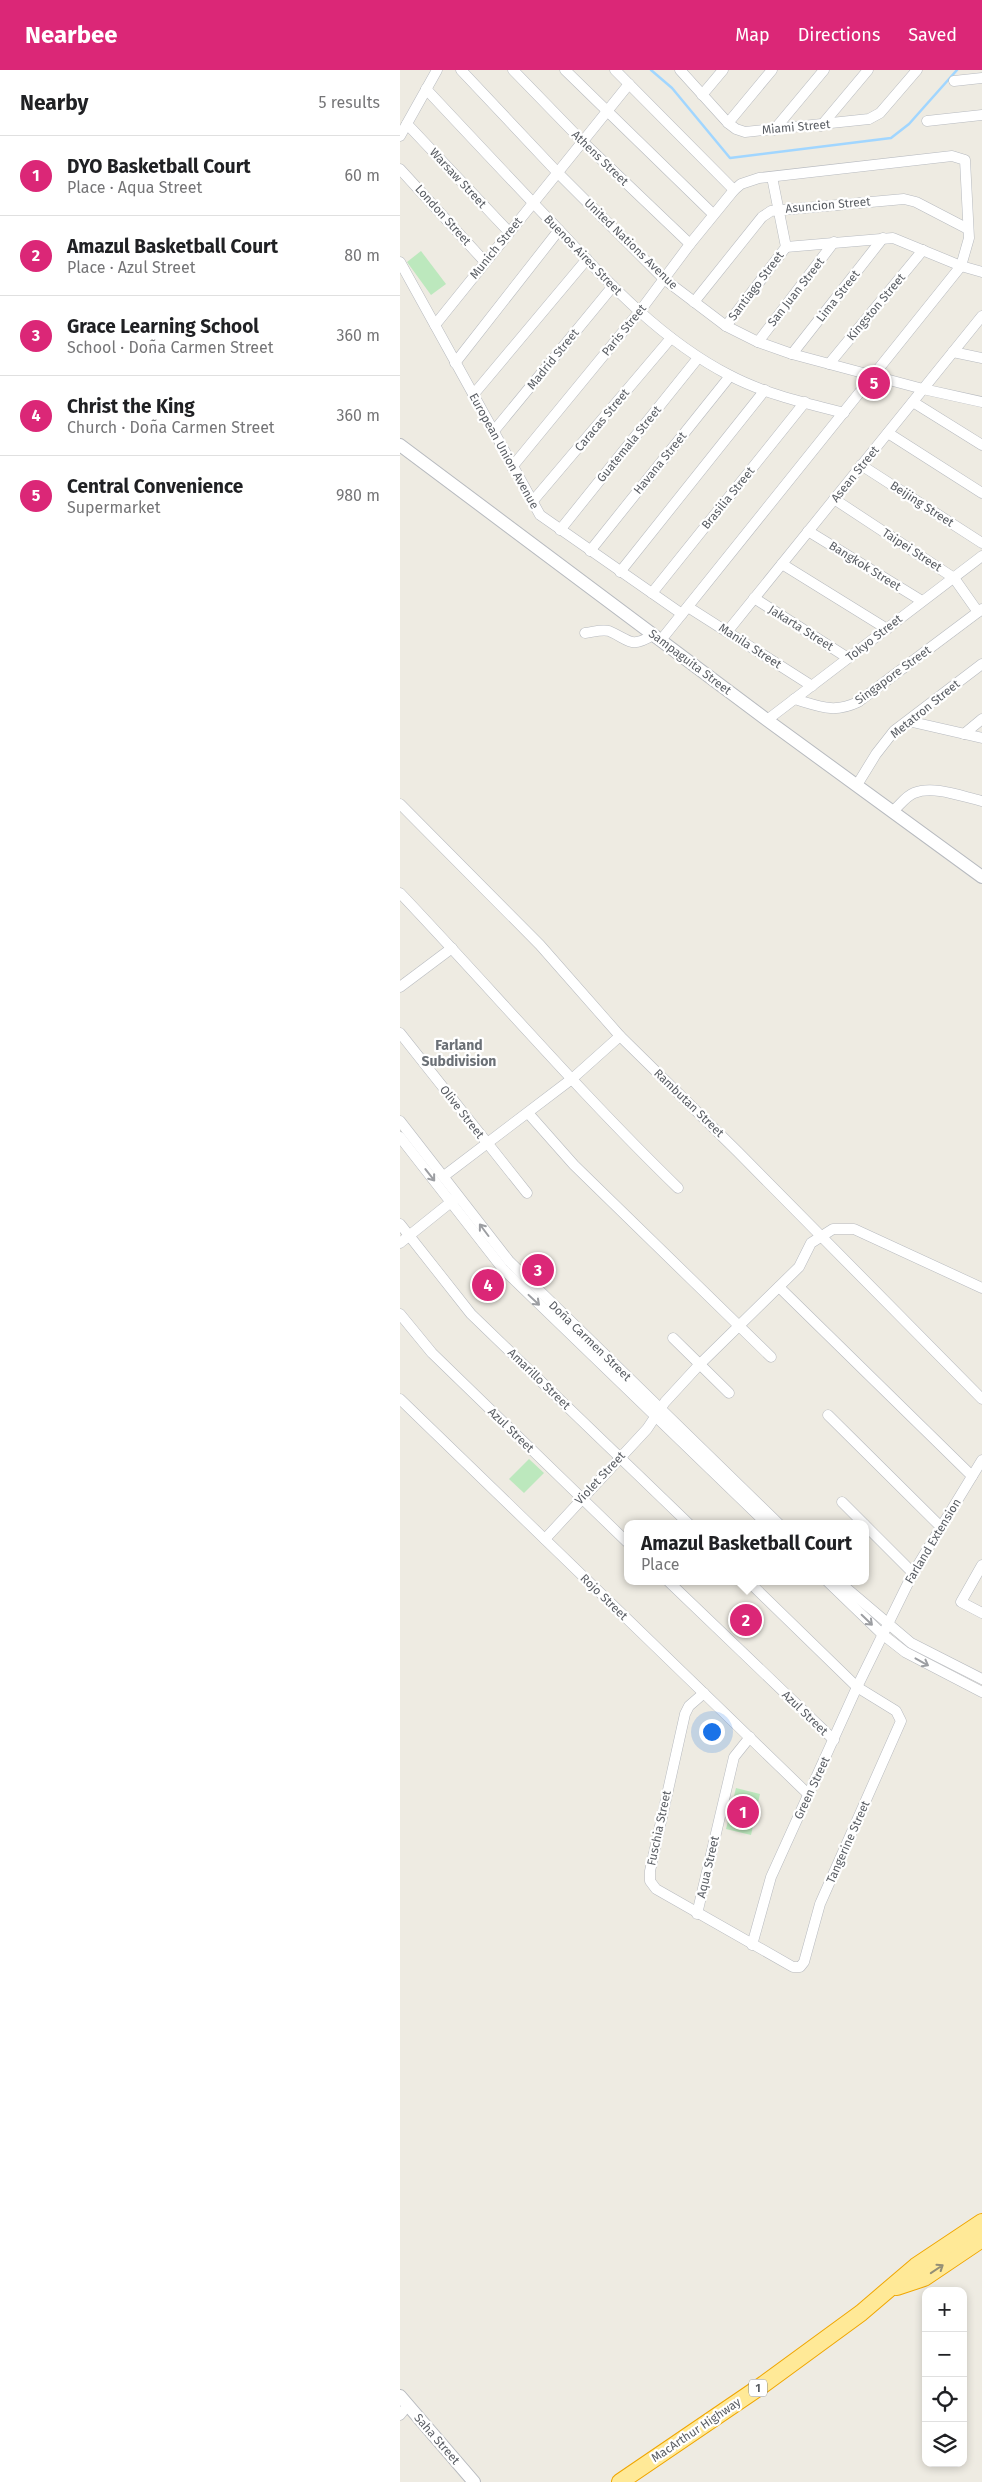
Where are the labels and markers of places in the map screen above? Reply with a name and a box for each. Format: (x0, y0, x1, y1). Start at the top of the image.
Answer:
pin: 5 (858, 364, 890, 402)
pin: 3 (522, 1251, 554, 1289)
pin: 4 (472, 1266, 504, 1304)
pin: 2 (730, 1601, 762, 1639)
pin: 1 (727, 1793, 759, 1831)

